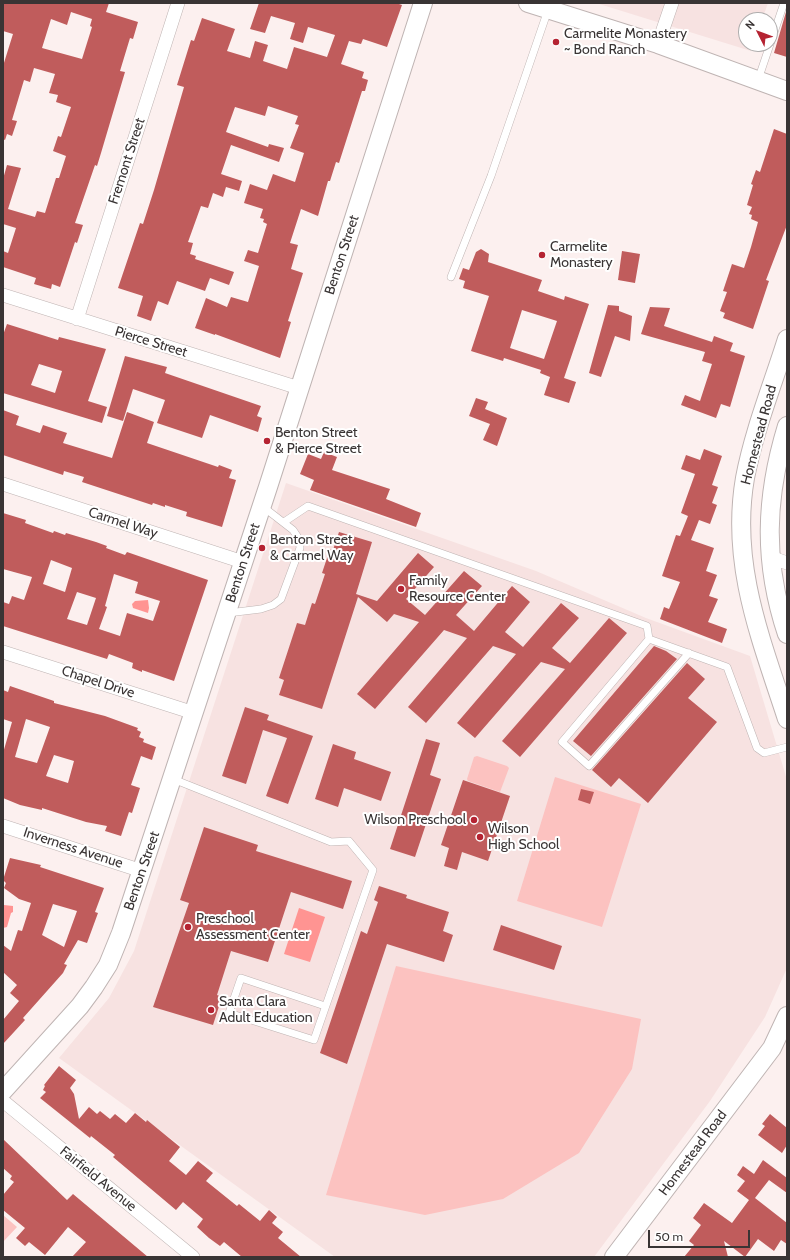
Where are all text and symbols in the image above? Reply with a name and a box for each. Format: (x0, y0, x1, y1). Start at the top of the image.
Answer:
north arrow (738, 12, 778, 52)
text: N (742, 17, 758, 32)
place label: Carmelite Monastery ~ Bond Ranch (564, 26, 687, 58)
marker: Carmelite Monastery ~ Bond Ranch (551, 37, 561, 47)
street label: Fremont Street (105, 116, 149, 206)
street label: Benton Street (321, 213, 363, 297)
place label: Carmelite Monastery (550, 239, 613, 272)
marker: Carmelite Monastery (537, 250, 547, 260)
street label: Pierce Street (113, 323, 189, 361)
street label: Homestead Road (738, 383, 780, 487)
place label: Benton Street & Pierce Street (275, 425, 362, 458)
marker: Benton Street & Pierce Street (262, 436, 272, 446)
street label: Carmel Way (86, 504, 160, 542)
street label: Benton Street (222, 521, 264, 605)
place label: Benton Street & Carmel Way (270, 532, 354, 564)
marker: Benton Street & Carmel Way (257, 543, 267, 553)
place label: Family Resource Center (409, 573, 506, 606)
marker: Family Resource Center (396, 584, 406, 594)
street label: Chapel Drive (59, 662, 137, 702)
place label: Wilson Preschool (364, 812, 466, 828)
marker: Wilson Preschool (469, 815, 479, 825)
place label: Wilson High School (488, 821, 559, 854)
street label: Inverness Avenue (21, 824, 125, 872)
street label: Benton Street (121, 829, 163, 913)
marker: Wilson High School (475, 832, 485, 842)
place label: Preschool Assessment Center (196, 911, 310, 944)
marker: Preschool Assessment Center (183, 922, 193, 932)
place label: Santa Clara Adult Education (219, 994, 312, 1026)
marker: Santa Clara Adult Education (206, 1005, 216, 1015)
street label: Homestead Road (655, 1107, 731, 1199)
street label: Fairfield Avenue (56, 1143, 140, 1215)
scale bar (650, 1222, 752, 1248)
text: 50 m (655, 1229, 683, 1244)

